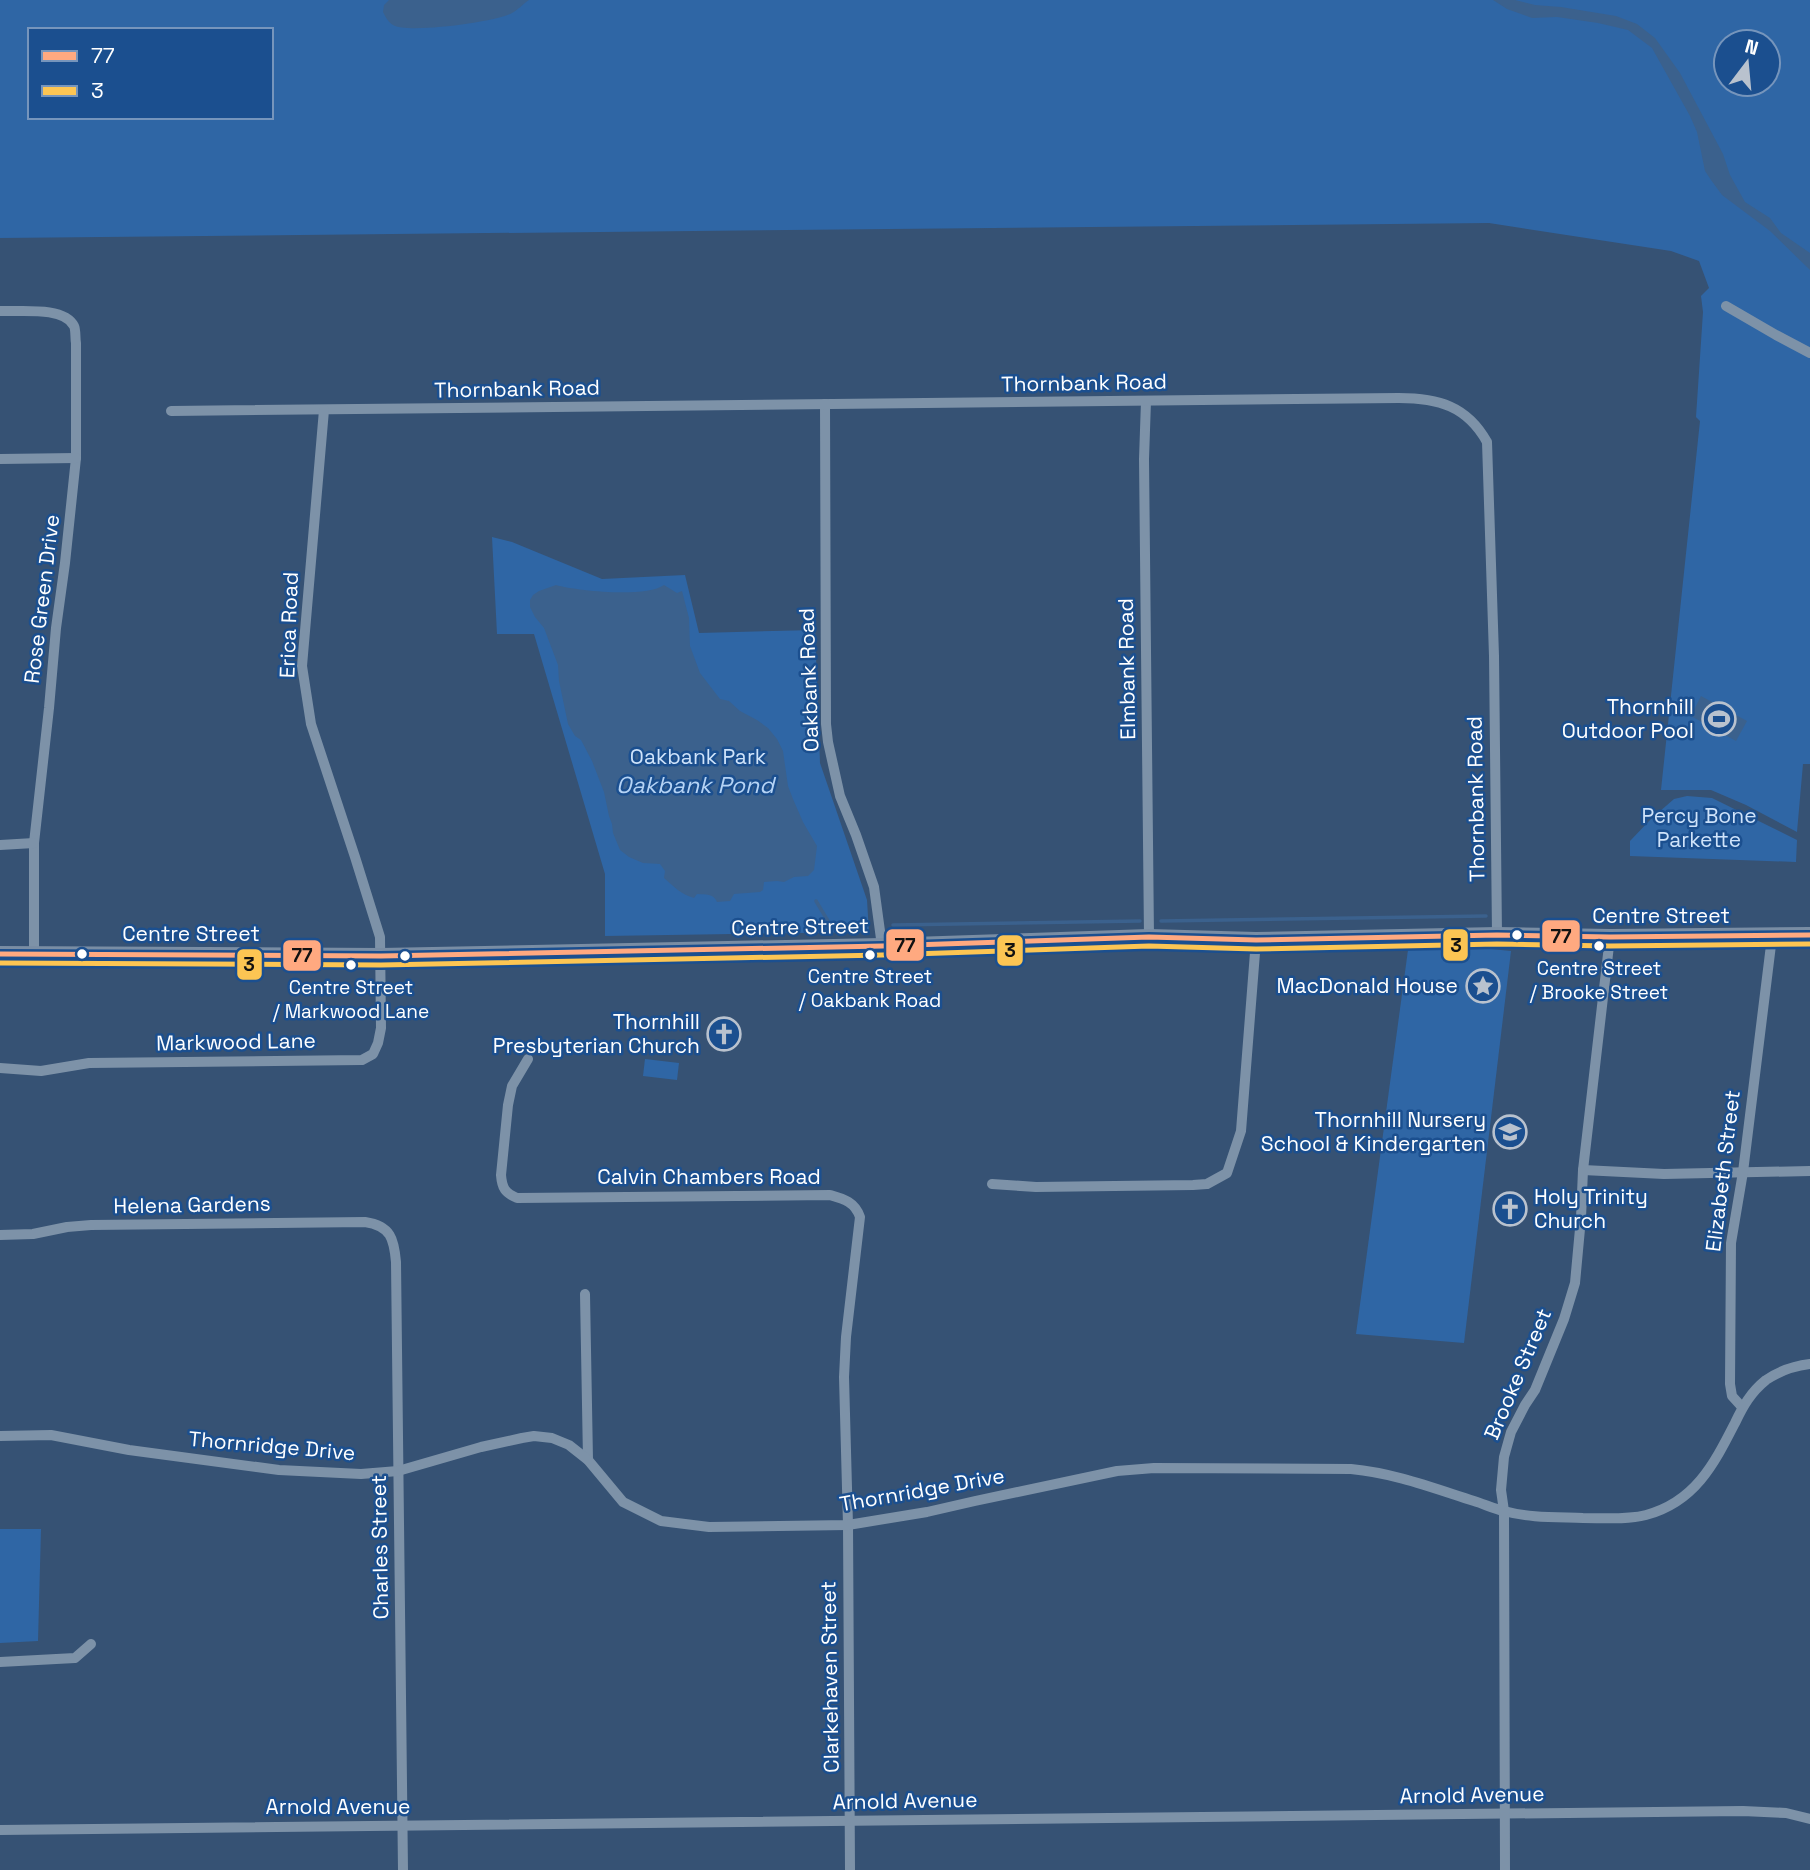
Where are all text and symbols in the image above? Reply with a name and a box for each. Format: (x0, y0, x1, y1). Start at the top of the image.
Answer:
legend (28, 28, 273, 119)
north arrow (1712, 28, 1782, 98)
text: N (1742, 33, 1761, 61)
text: 77 (91, 42, 115, 69)
text: 3 (91, 77, 104, 104)
street label: Thornbank Road (1001, 368, 1167, 397)
street label: Thornbank Road (434, 374, 600, 403)
street label: Rose Green Drive (18, 513, 65, 685)
street label: Erica Road (273, 571, 304, 679)
street label: Elmbank Road (1112, 598, 1141, 740)
street label: Oakbank Road (792, 608, 825, 753)
place label: Thornhill Outdoor Pool (1562, 693, 1694, 744)
sports icon: Thornhill Outdoor Pool (1700, 700, 1738, 738)
street label: Thornbank Road (1461, 716, 1490, 882)
park label: Oakbank Park (630, 743, 766, 770)
water label: Oakbank Pond (616, 770, 776, 800)
park label: Percy Bone Parkette (1641, 802, 1757, 853)
street label: Centre Street (1592, 902, 1730, 929)
street label: Centre Street (731, 912, 869, 941)
line badge: 77 (1541, 919, 1581, 953)
street label: Centre Street (122, 920, 260, 947)
text: 77 (1550, 924, 1572, 949)
line badge: 77 (885, 928, 925, 962)
line badge: 3 (1442, 928, 1469, 962)
unlabelled marker (1510, 928, 1524, 942)
text: 77 (894, 933, 916, 958)
text: 3 (1450, 933, 1462, 958)
line badge: 3 (996, 934, 1024, 967)
text: 3 (1004, 938, 1016, 963)
line badge: 77 (282, 939, 322, 972)
marker: Centre Street / Brooke Street (1592, 939, 1606, 953)
text: 77 (291, 943, 313, 968)
unlabelled marker (75, 947, 89, 961)
line badge: 3 (236, 948, 263, 981)
marker: Centre Street / Oakbank Road (863, 948, 877, 962)
unlabelled marker (398, 949, 412, 963)
text: 3 (243, 952, 255, 977)
place label: Centre Street / Brooke Street (1530, 956, 1668, 1005)
marker: Centre Street / Markwood Lane (344, 958, 358, 972)
place label: Centre Street / Oakbank Road (799, 964, 941, 1013)
place icon: MacDonald House (1464, 967, 1502, 1005)
place label: MacDonald House (1276, 972, 1458, 999)
place label: Centre Street / Markwood Lane (273, 975, 429, 1024)
place label: Thornhill Presbyterian Church (493, 1008, 700, 1059)
church icon: Thornhill Presbyterian Church (705, 1015, 743, 1053)
street label: Markwood Lane (156, 1027, 316, 1056)
street label: Elizabeth Street (1699, 1089, 1746, 1253)
place label: Thornhill Nursery School & Kindergarten (1261, 1106, 1486, 1157)
school or university icon: Thornhill Nursery School & Kindergarten (1491, 1113, 1529, 1151)
street label: Calvin Chambers Road (597, 1163, 821, 1190)
place label: Holy Trinity Church (1534, 1183, 1648, 1234)
street label: Helena Gardens (113, 1190, 271, 1219)
church icon: Holy Trinity Church (1491, 1190, 1529, 1228)
street label: Brooke Street (1478, 1304, 1557, 1444)
street label: Thornridge Drive (188, 1425, 357, 1466)
street label: Thornridge Drive (837, 1462, 1007, 1517)
street label: Charles Street (365, 1475, 394, 1620)
street label: Clarkehaven Street (814, 1581, 845, 1773)
street label: Arnold Avenue (1399, 1780, 1545, 1809)
street label: Arnold Avenue (832, 1786, 978, 1815)
street label: Arnold Avenue (266, 1793, 410, 1820)

